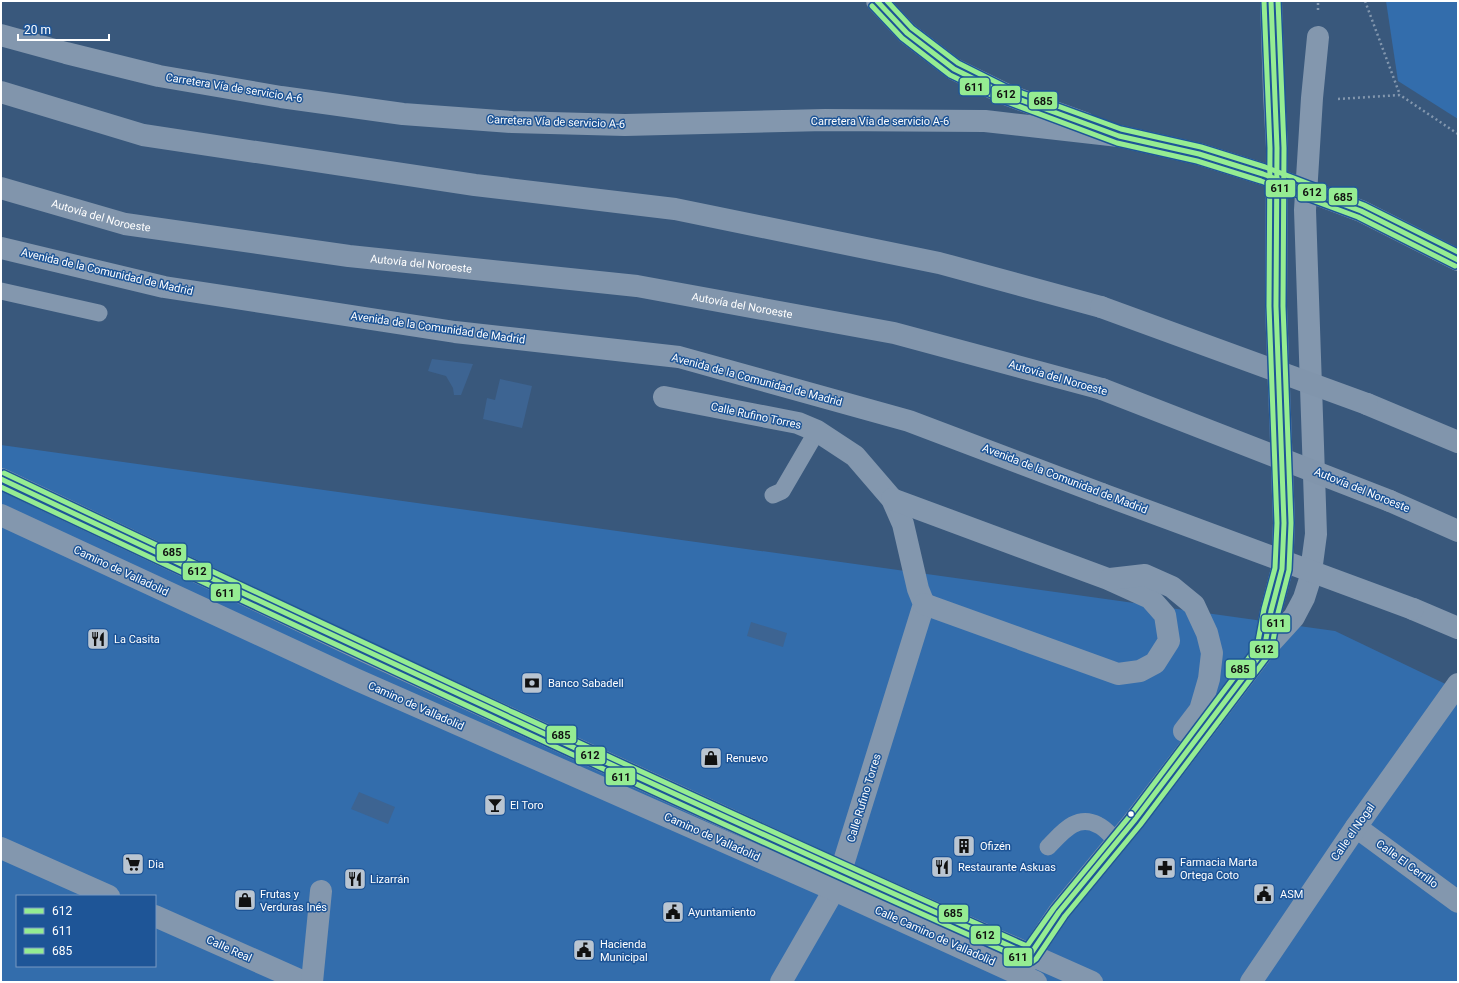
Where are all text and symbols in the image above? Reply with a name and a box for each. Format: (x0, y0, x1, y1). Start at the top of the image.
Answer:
scale bar (18, 16, 109, 42)
text: 20 m (24, 23, 51, 37)
street label: Carretera Vía de servicio A-6 (165, 71, 303, 105)
line badge: 611 (959, 77, 990, 96)
text: 611 (965, 81, 983, 94)
line badge: 612 (991, 85, 1021, 104)
text: 612 (997, 88, 1015, 101)
line badge: 685 (1028, 91, 1058, 110)
text: 685 (1034, 95, 1052, 108)
street label: Carretera Vía de servicio A-6 (487, 113, 625, 131)
street label: Carretera Vía de servicio A-6 (811, 115, 949, 128)
line badge: 611 (1265, 179, 1296, 198)
text: 611 (1271, 182, 1289, 195)
line badge: 612 (1297, 183, 1327, 202)
text: 612 (1303, 186, 1321, 199)
line badge: 685 (1328, 187, 1358, 206)
text: 685 (1334, 191, 1352, 204)
street label: Autovía del Noroeste (50, 197, 152, 234)
street label: Avenida de la Comunidad de Madrid (20, 246, 194, 298)
street label: Autovía del Noroeste (370, 252, 473, 275)
street label: Autovía del Noroeste (691, 290, 794, 321)
street label: Avenida de la Comunidad de Madrid (350, 309, 526, 347)
street label: Avenida de la Comunidad de Madrid (670, 351, 844, 409)
street label: Autovía del Noroeste (1007, 358, 1109, 398)
street label: Calle Rufino Torres (710, 400, 803, 432)
street label: Avenida de la Comunidad de Madrid (981, 441, 1149, 517)
street label: Autovía del Noroeste (1312, 465, 1412, 515)
street label: Camino de Valladolid (71, 543, 171, 599)
line badge: 685 (156, 543, 187, 562)
text: 685 (163, 546, 181, 559)
line badge: 612 (182, 562, 212, 581)
text: 612 (188, 565, 206, 578)
line badge: 611 (210, 583, 241, 602)
text: 611 (216, 587, 234, 600)
line badge: 611 (1261, 614, 1291, 633)
text: 611 (1267, 617, 1285, 630)
restaurant icon: La Casita (85, 626, 111, 652)
place label: La Casita (114, 633, 160, 646)
line badge: 612 (1249, 640, 1279, 659)
text: 612 (1255, 643, 1273, 656)
line badge: 685 (1225, 659, 1256, 679)
text: 685 (1231, 663, 1249, 676)
bank icon: Banco Sabadell (519, 670, 545, 696)
place label: Banco Sabadell (548, 677, 624, 690)
street label: Camino de Valladolid (366, 679, 466, 733)
line badge: 685 (546, 725, 577, 744)
text: 685 (552, 729, 570, 742)
shop icon: Renuevo (698, 745, 724, 771)
line badge: 612 (575, 746, 606, 765)
text: 612 (581, 749, 599, 762)
place label: Renuevo (726, 752, 768, 765)
street label: Calle Rufino Torres (844, 752, 884, 844)
line badge: 611 (605, 767, 636, 786)
text: 611 (612, 771, 630, 784)
bar icon: El Toro (482, 792, 508, 818)
place label: El Toro (510, 799, 544, 812)
street label: Calle el Nogal (1328, 801, 1378, 863)
unlabelled marker (1126, 809, 1136, 819)
street label: Camino de Valladolid (662, 810, 762, 864)
building icon: Ofizén (951, 833, 977, 859)
street label: Calle El Cerrillo (1373, 837, 1441, 891)
place label: Ofizén (980, 840, 1011, 853)
supermarket icon: Dia (120, 851, 146, 877)
restaurant icon: Restaurante Askuas (929, 854, 955, 880)
pharmacy icon: Farmacia Marta Ortega Coto (1152, 855, 1178, 881)
place label: Farmacia Marta Ortega Coto (1180, 856, 1258, 882)
place label: Dia (148, 858, 164, 871)
place label: Restaurante Askuas (958, 861, 1056, 874)
restaurant icon: Lizarrán (342, 866, 368, 892)
place label: Lizarrán (370, 873, 409, 886)
public building icon: ASM (1251, 881, 1277, 907)
shop icon: Frutas y Verduras Inés (232, 887, 258, 913)
place label: Frutas y Verduras Inés (260, 888, 327, 914)
place label: ASM (1280, 888, 1303, 901)
legend (16, 895, 156, 967)
public building icon: Ayuntamiento (660, 899, 686, 925)
text: 612 (52, 904, 72, 918)
street label: Calle Camino de Valladolid (873, 904, 997, 968)
line badge: 685 (938, 904, 969, 923)
place label: Ayuntamiento (688, 906, 756, 919)
text: 685 (944, 907, 962, 920)
text: 611 (52, 924, 72, 938)
line badge: 612 (970, 925, 1001, 945)
text: 612 (976, 929, 994, 942)
street label: Calle Real (204, 933, 254, 965)
public building icon: Hacienda Municipal (571, 937, 597, 963)
place label: Hacienda Municipal (600, 938, 648, 964)
text: 685 (52, 944, 72, 958)
line badge: 611 (1003, 947, 1033, 967)
text: 611 (1009, 951, 1027, 964)

